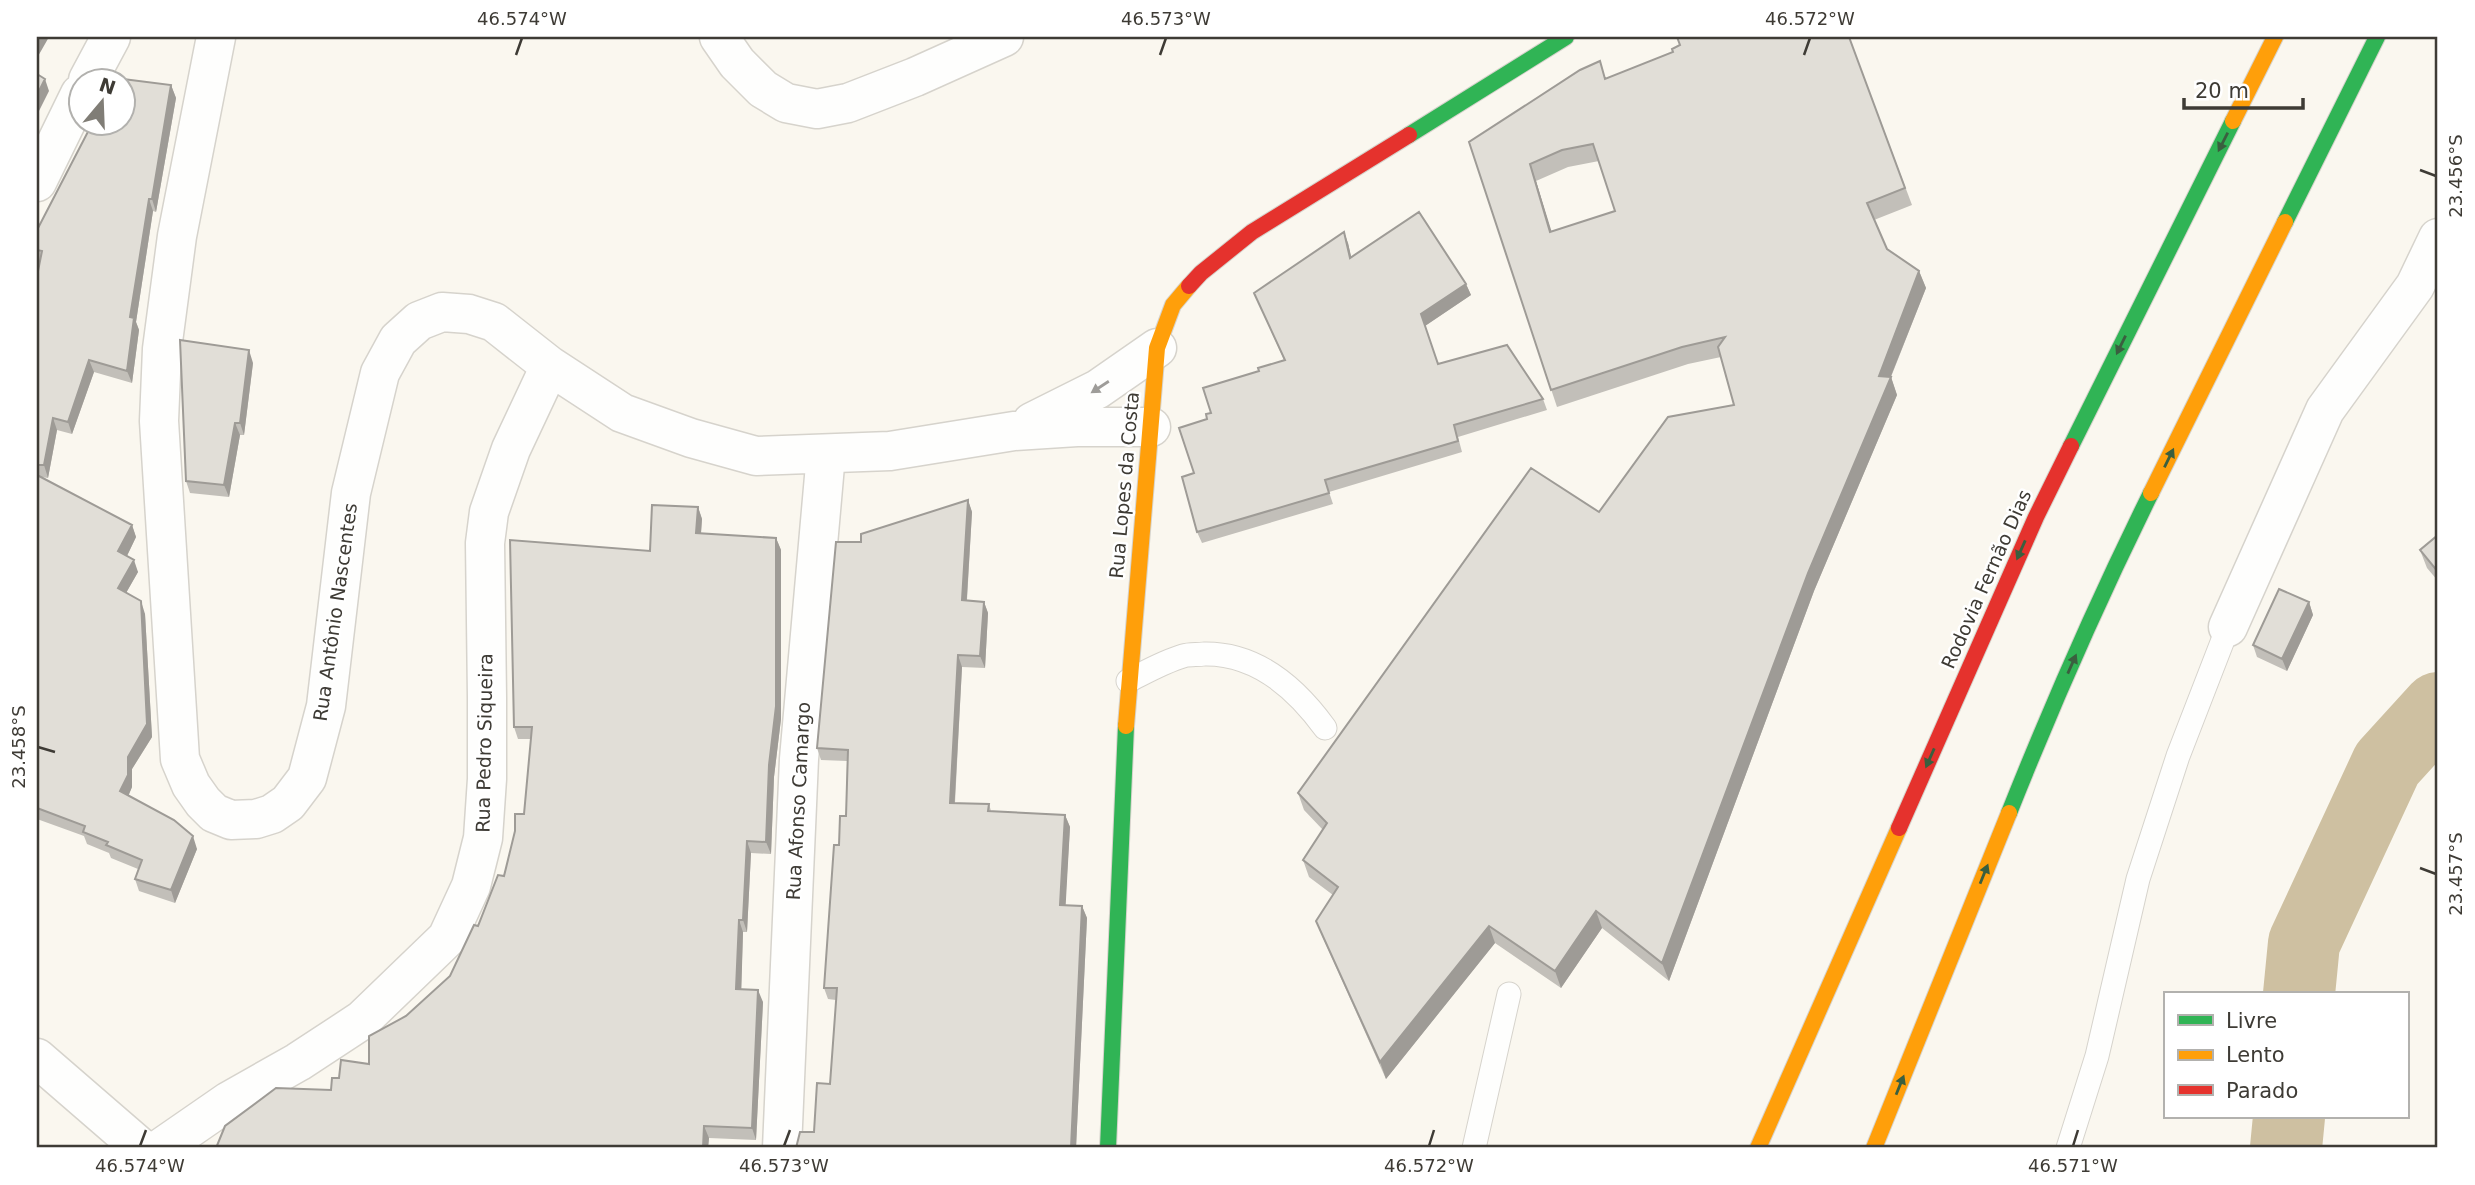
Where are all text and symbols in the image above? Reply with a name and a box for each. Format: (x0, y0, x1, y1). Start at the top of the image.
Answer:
text: 46.574°W (477, 8, 567, 29)
text: 46.573°W (1121, 8, 1211, 29)
text: 46.572°W (1765, 8, 1855, 29)
north arrow (66, 66, 136, 136)
scale bar (2184, 66, 2304, 110)
text: N (96, 73, 119, 99)
text: 20 m (2195, 79, 2249, 103)
one-way arrow (2218, 132, 2229, 152)
text: 23.456°S (2445, 134, 2466, 218)
one-way arrow (2116, 335, 2127, 355)
one-way arrow (1091, 380, 1110, 393)
street label: Rua Lopes da Costa (1105, 391, 1143, 579)
one-way arrow (2163, 448, 2175, 468)
street label: Rodovia Fernão Dias (1937, 486, 2035, 672)
street label: Rua Antônio Nascentes (309, 501, 361, 723)
one-way arrow (2015, 539, 2026, 560)
street label: Rua Pedro Siqueira (471, 653, 497, 833)
one-way arrow (2066, 654, 2078, 674)
street label: Rua Afonso Camargo (782, 701, 814, 901)
text: 23.458°S (8, 705, 29, 789)
one-way arrow (1924, 748, 1936, 768)
text: 23.457°S (2445, 832, 2466, 916)
one-way arrow (1979, 863, 1990, 884)
legend (2164, 992, 2408, 1118)
text: Livre (2226, 1009, 2277, 1033)
text: Lento (2226, 1043, 2285, 1067)
one-way arrow (1894, 1074, 1905, 1095)
text: Parado (2226, 1079, 2298, 1103)
text: 46.574°W (95, 1155, 185, 1176)
text: 46.573°W (739, 1155, 829, 1176)
text: 46.572°W (1384, 1155, 1474, 1176)
text: 46.571°W (2028, 1155, 2118, 1176)

